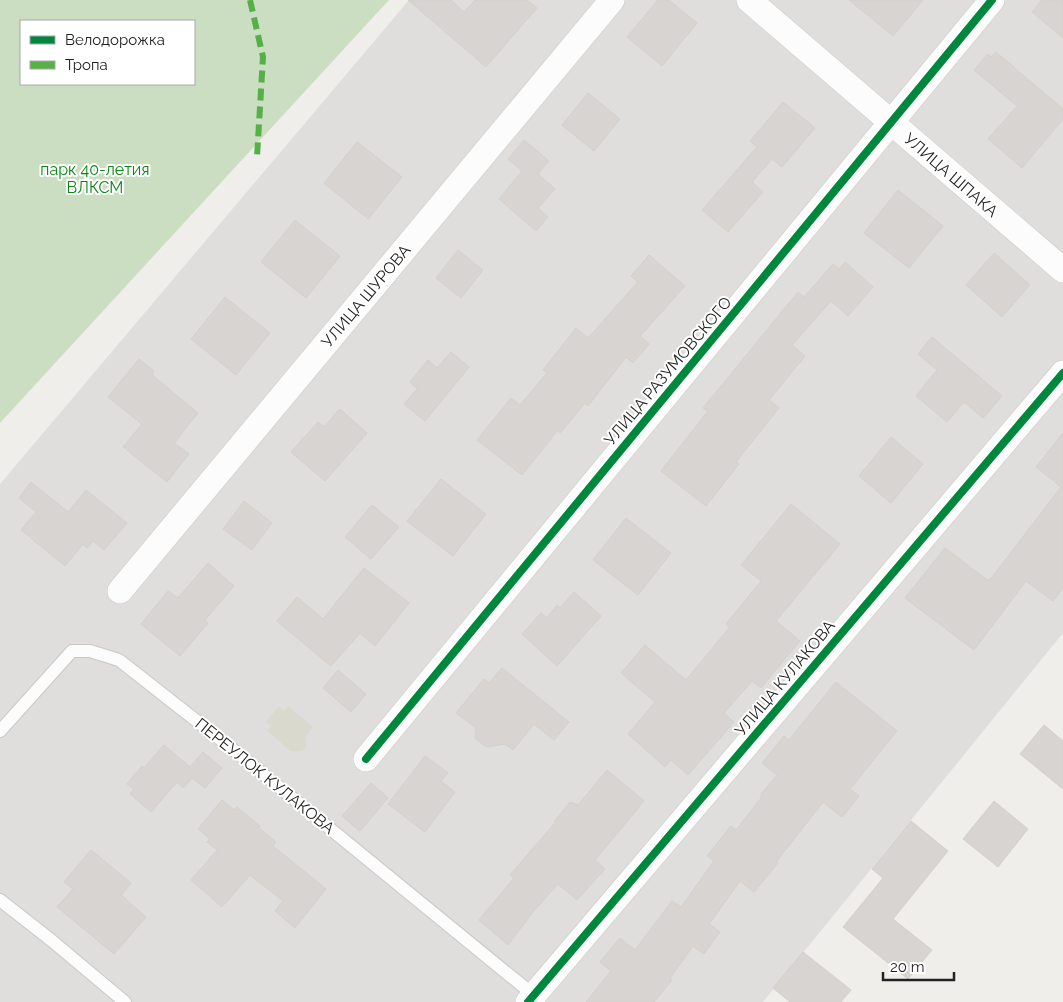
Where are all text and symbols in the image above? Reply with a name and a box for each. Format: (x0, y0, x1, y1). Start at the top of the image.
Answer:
legend (20, 20, 195, 85)
text: Велодорожка (65, 31, 165, 49)
text: Тропа (65, 56, 108, 74)
street label: УЛИЦА ШПАКА (900, 129, 1002, 221)
park label: парк 40-летия ВЛКСМ (40, 160, 150, 197)
street label: УЛИЦА ШУРОВА (318, 241, 415, 351)
street label: УЛИЦА РАЗУМОВСКОГО (600, 293, 736, 449)
street label: УЛИЦА КУЛАКОВА (731, 616, 839, 740)
street label: ПЕРЕУЛОК КУЛАКОВА (192, 714, 339, 838)
scale bar (883, 950, 954, 982)
text: 20 m (890, 958, 925, 976)

